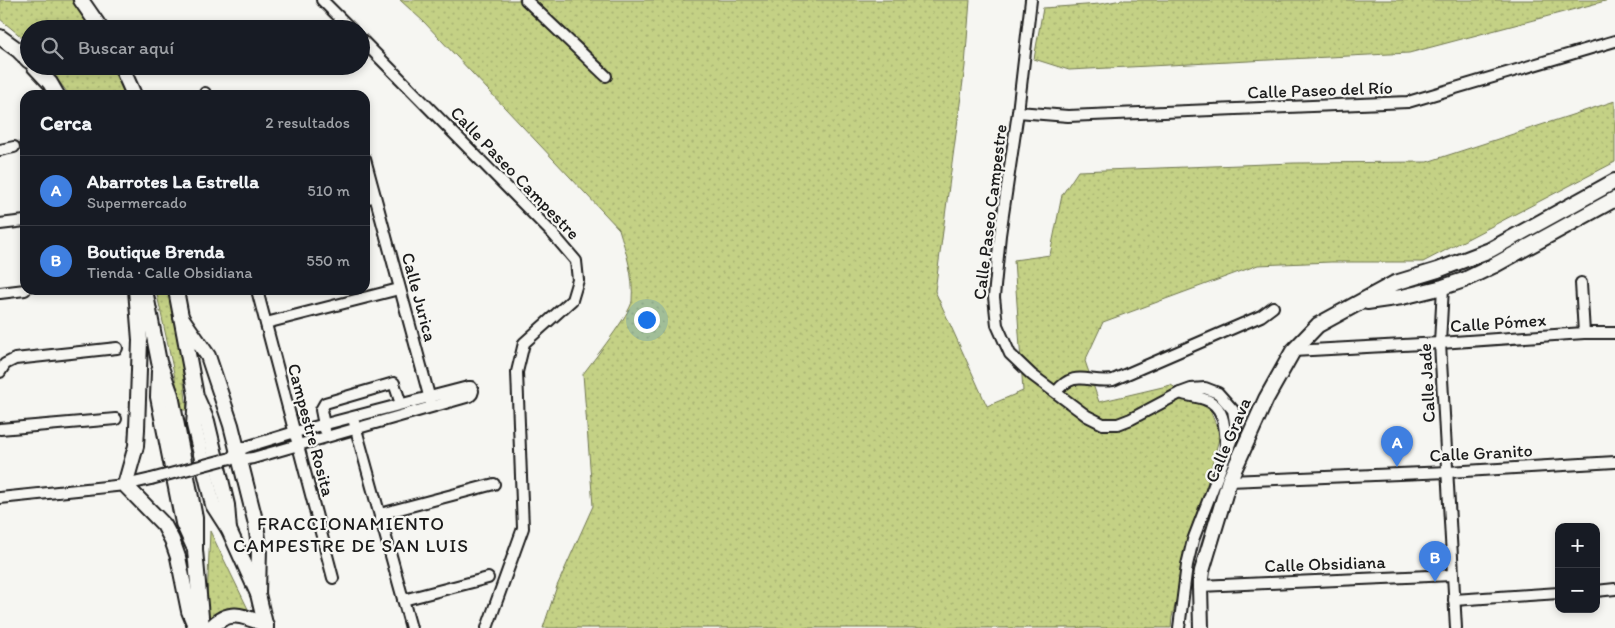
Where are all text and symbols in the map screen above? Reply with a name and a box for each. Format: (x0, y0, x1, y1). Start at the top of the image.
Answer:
search box (20, 20, 370, 75)
icon: search (38, 34, 66, 62)
text: Buscar aquí (78, 36, 174, 59)
street label: Calle Paseo del Río (1247, 76, 1393, 104)
street label: Calle Paseo Campestre (446, 102, 584, 244)
text: Cerca (40, 110, 92, 135)
text: 2 resultados (265, 113, 350, 132)
street label: Calle Paseo Campestre (968, 123, 1012, 301)
text: Abarrotes La Estrella (87, 170, 259, 193)
text: A (51, 181, 61, 200)
text: 510 m (307, 181, 350, 200)
text: Supermercado (87, 193, 187, 212)
text: Boutique Brenda (87, 240, 225, 263)
street label: Calle Jurica (397, 250, 441, 344)
text: B (51, 251, 61, 270)
text: 550 m (306, 251, 350, 270)
text: Tienda · Calle Obsidiana (87, 263, 253, 282)
your location (634, 307, 660, 333)
street label: Calle Pómex (1449, 309, 1547, 337)
street label: Calle Jade (1414, 343, 1440, 423)
street label: Campestre Rosita (283, 361, 339, 499)
street label: Calle Grava (1200, 394, 1256, 486)
pin: A (1381, 426, 1413, 467)
street label: Calle Granito (1429, 439, 1533, 467)
district label: FRACCIONAMIENTO CAMPESTRE DE SAN LUIS (233, 512, 469, 557)
map controls (1555, 523, 1600, 613)
button: + (1555, 523, 1600, 568)
pin: B (1419, 541, 1451, 582)
street label: Calle Obsidiana (1264, 551, 1387, 577)
button: − (1555, 568, 1600, 613)

